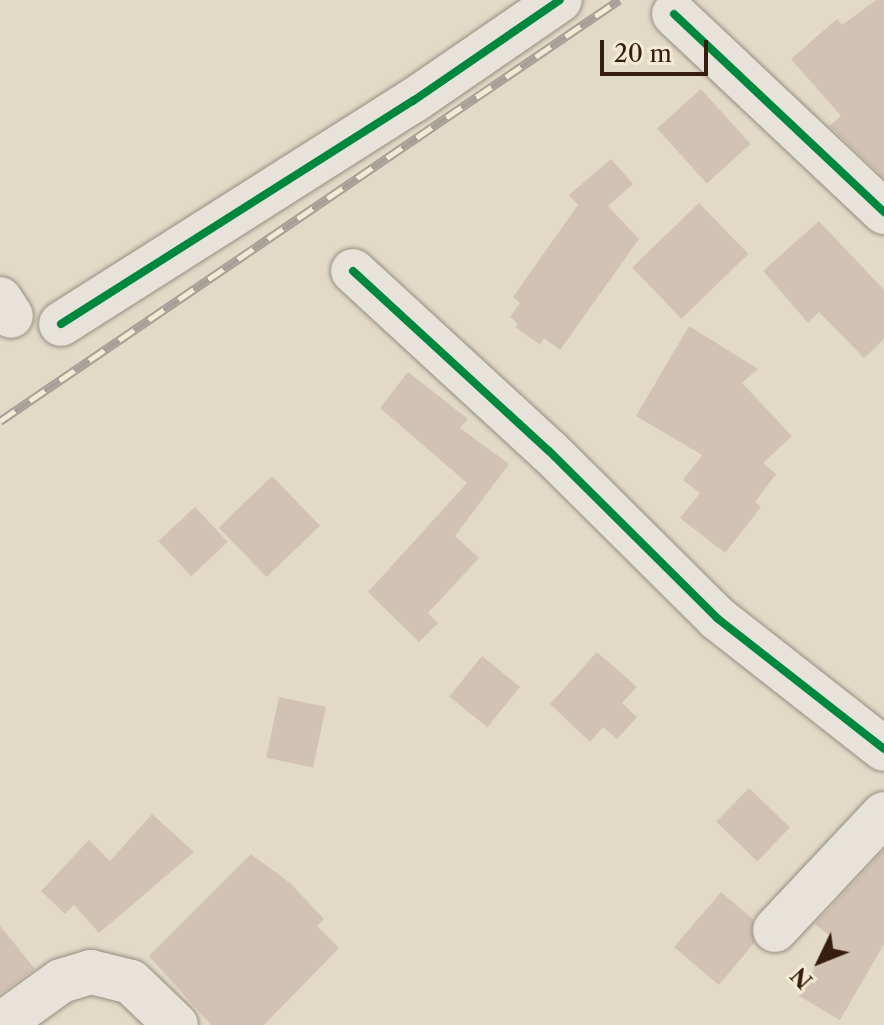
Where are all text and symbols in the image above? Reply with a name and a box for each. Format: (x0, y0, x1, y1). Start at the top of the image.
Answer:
scale bar (604, 24, 712, 74)
text: 20 m (614, 39, 672, 68)
north arrow (780, 921, 860, 1001)
text: N (786, 962, 818, 994)

